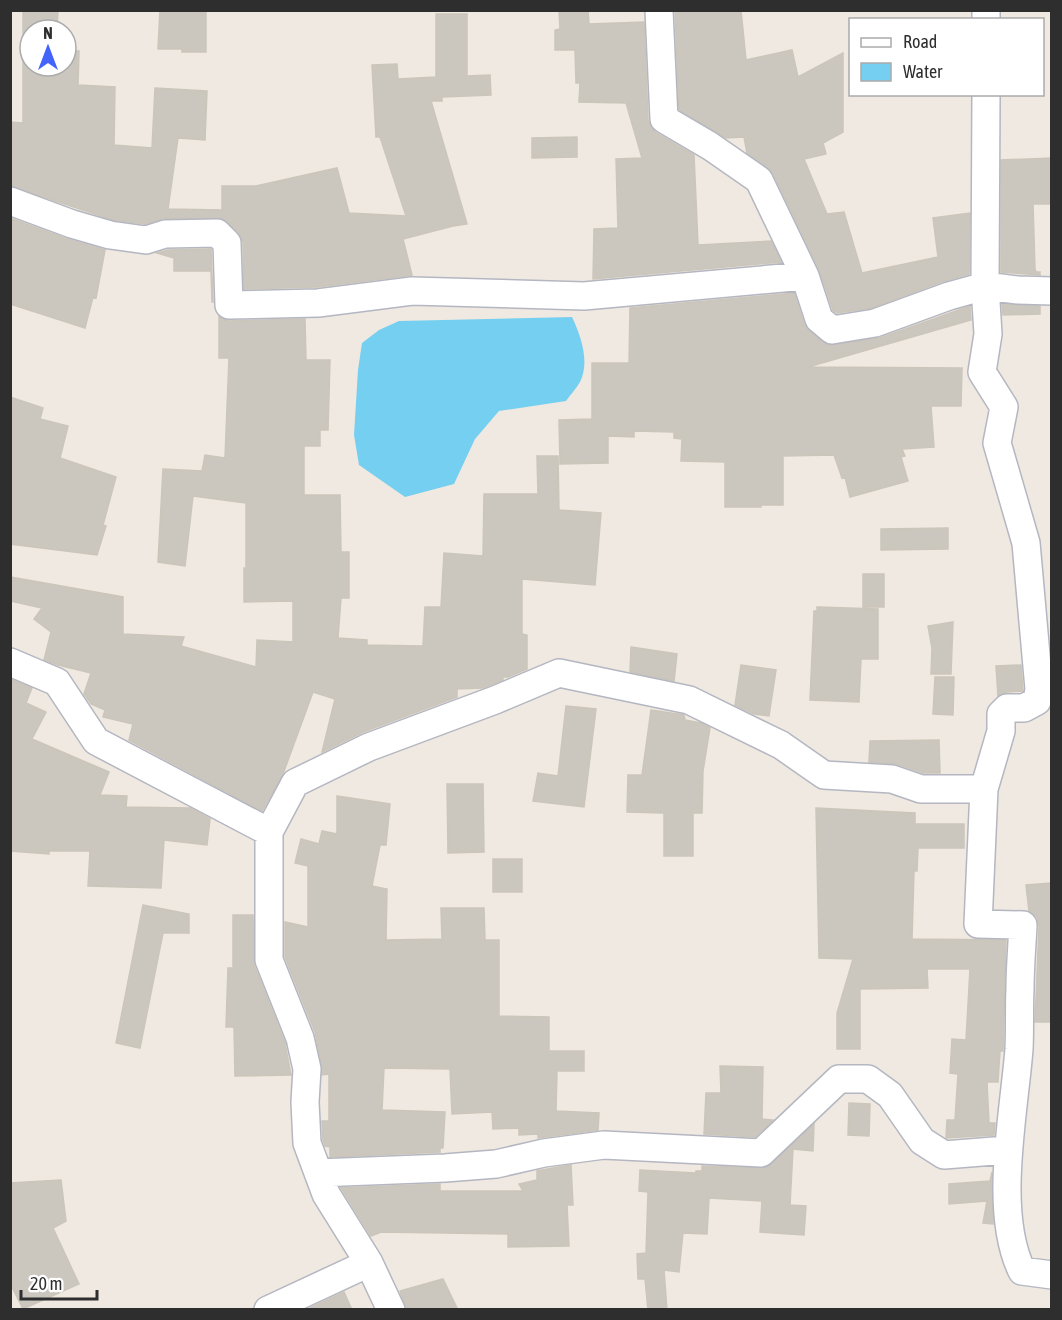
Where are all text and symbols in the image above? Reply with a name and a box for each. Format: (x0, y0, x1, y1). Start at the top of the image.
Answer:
north arrow (18, 18, 78, 78)
legend (849, 18, 1044, 96)
text: N (43, 24, 53, 42)
text: Road (903, 31, 937, 52)
text: Water (903, 61, 943, 82)
scale bar (21, 1263, 98, 1301)
text: 20 m (30, 1273, 62, 1294)

